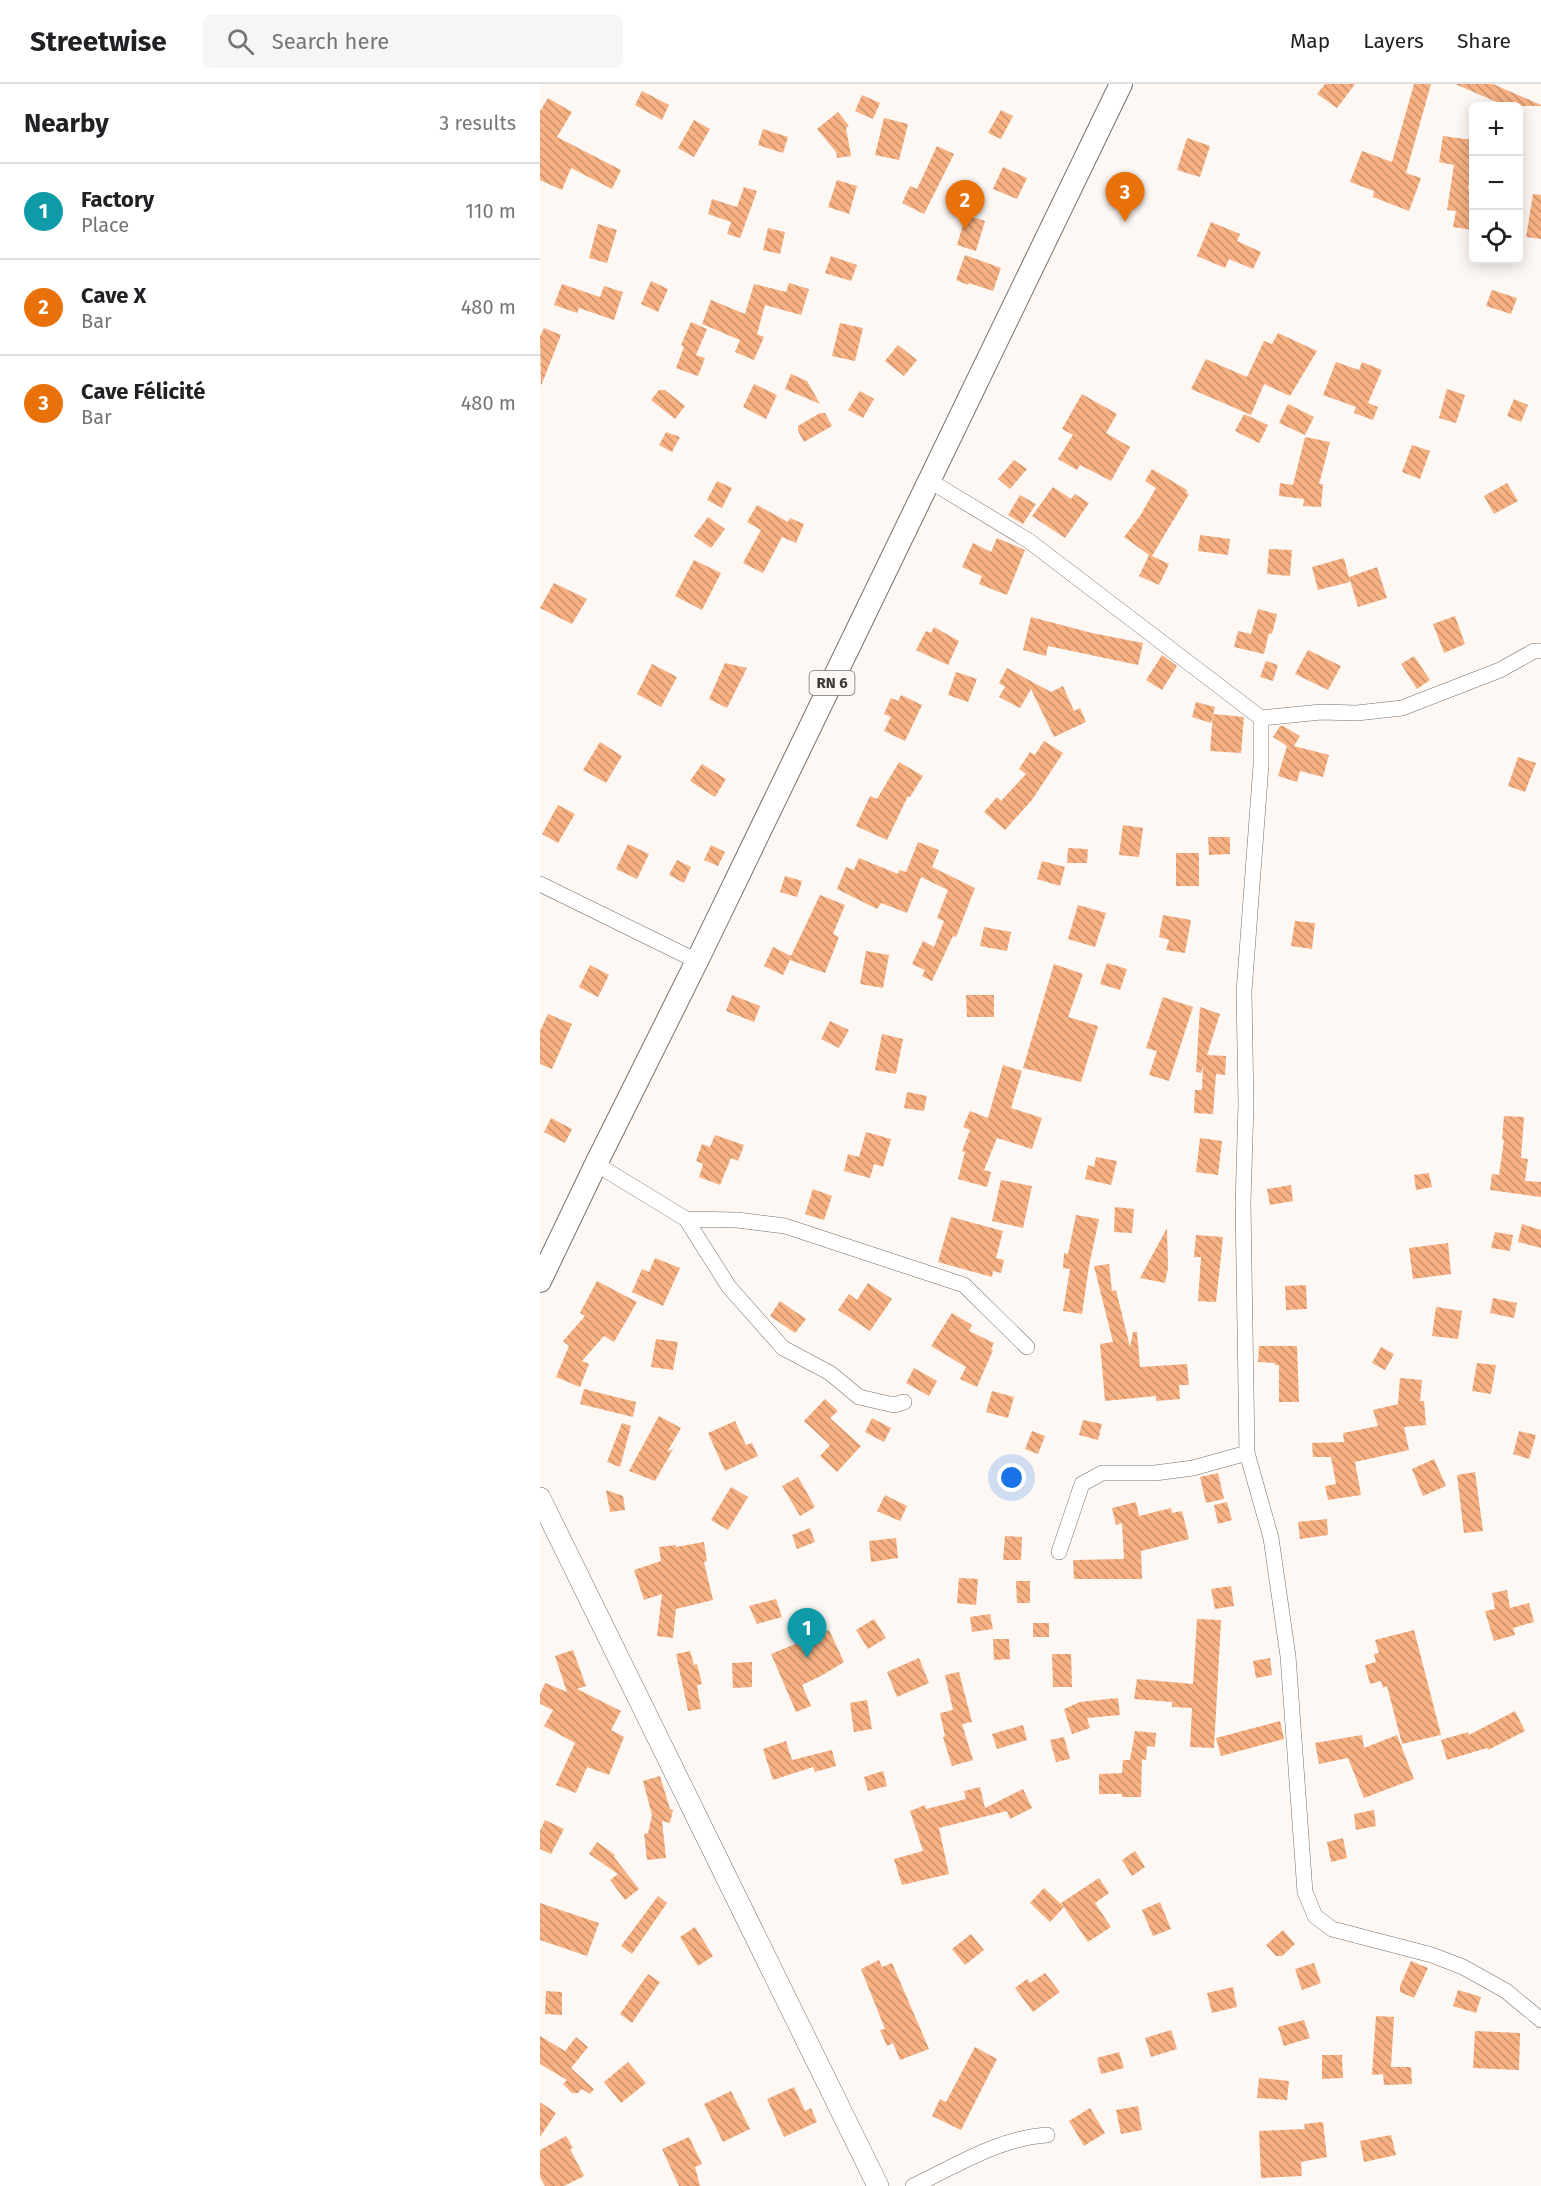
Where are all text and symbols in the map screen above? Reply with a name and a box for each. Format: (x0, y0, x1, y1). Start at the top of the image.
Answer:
search box (203, 14, 623, 68)
text: Streetwise (30, 25, 167, 58)
icon: search (224, 25, 257, 58)
text: Search here (272, 28, 389, 55)
text: Map (1290, 28, 1330, 54)
text: Layers (1363, 28, 1424, 54)
text: Share (1457, 28, 1511, 54)
map controls (1469, 102, 1523, 264)
button: + (1469, 102, 1523, 156)
text: Nearby (24, 108, 109, 139)
text: 3 results (439, 111, 516, 135)
button: − (1469, 156, 1523, 210)
pin: 3 (1106, 172, 1144, 222)
pin: 2 (946, 180, 984, 230)
text: Factory (81, 186, 154, 213)
text: 1 (39, 199, 48, 223)
text: 110 m (465, 199, 516, 223)
button: locate (1469, 210, 1523, 264)
text: Place (81, 213, 129, 237)
text: Cave X (81, 282, 146, 309)
text: 2 (38, 295, 49, 319)
text: 480 m (461, 295, 516, 319)
text: Bar (81, 309, 112, 333)
text: Cave Félicité (81, 378, 205, 405)
text: 3 (38, 391, 49, 415)
text: 480 m (461, 391, 516, 415)
text: Bar (81, 405, 112, 429)
road number: RN 6 (810, 671, 854, 695)
your location (997, 1463, 1026, 1492)
pin: 1 (788, 1608, 826, 1658)

